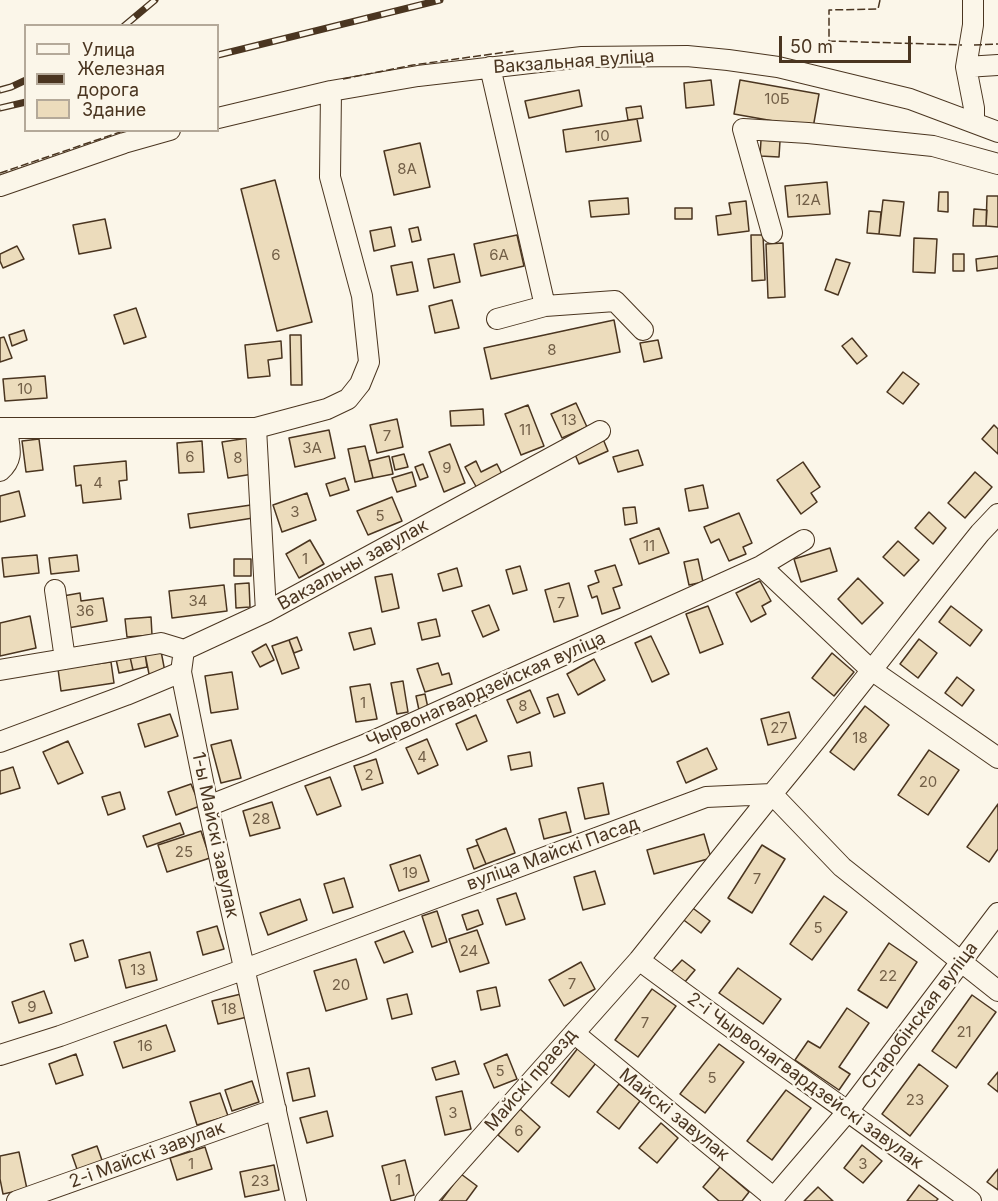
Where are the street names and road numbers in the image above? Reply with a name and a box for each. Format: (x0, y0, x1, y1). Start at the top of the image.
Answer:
street label: Вакзальная вуліца (493, 46, 655, 78)
street label: Вакзальны завулак (274, 515, 432, 615)
street label: Чырвонагвардзейская вуліца (363, 627, 609, 753)
street label: 1-ы Майскі завулак (187, 750, 243, 920)
street label: вуліца Майскі Пасад (464, 813, 642, 895)
street label: Старобінская вуліца (857, 938, 983, 1094)
street label: 2-і Чырвонагвардзейскі завулак (683, 988, 927, 1174)
street label: Майскі праезд (481, 1024, 581, 1136)
street label: Майскі завулак (615, 1064, 733, 1166)
street label: 2-і Майскі завулак (66, 1117, 228, 1193)

